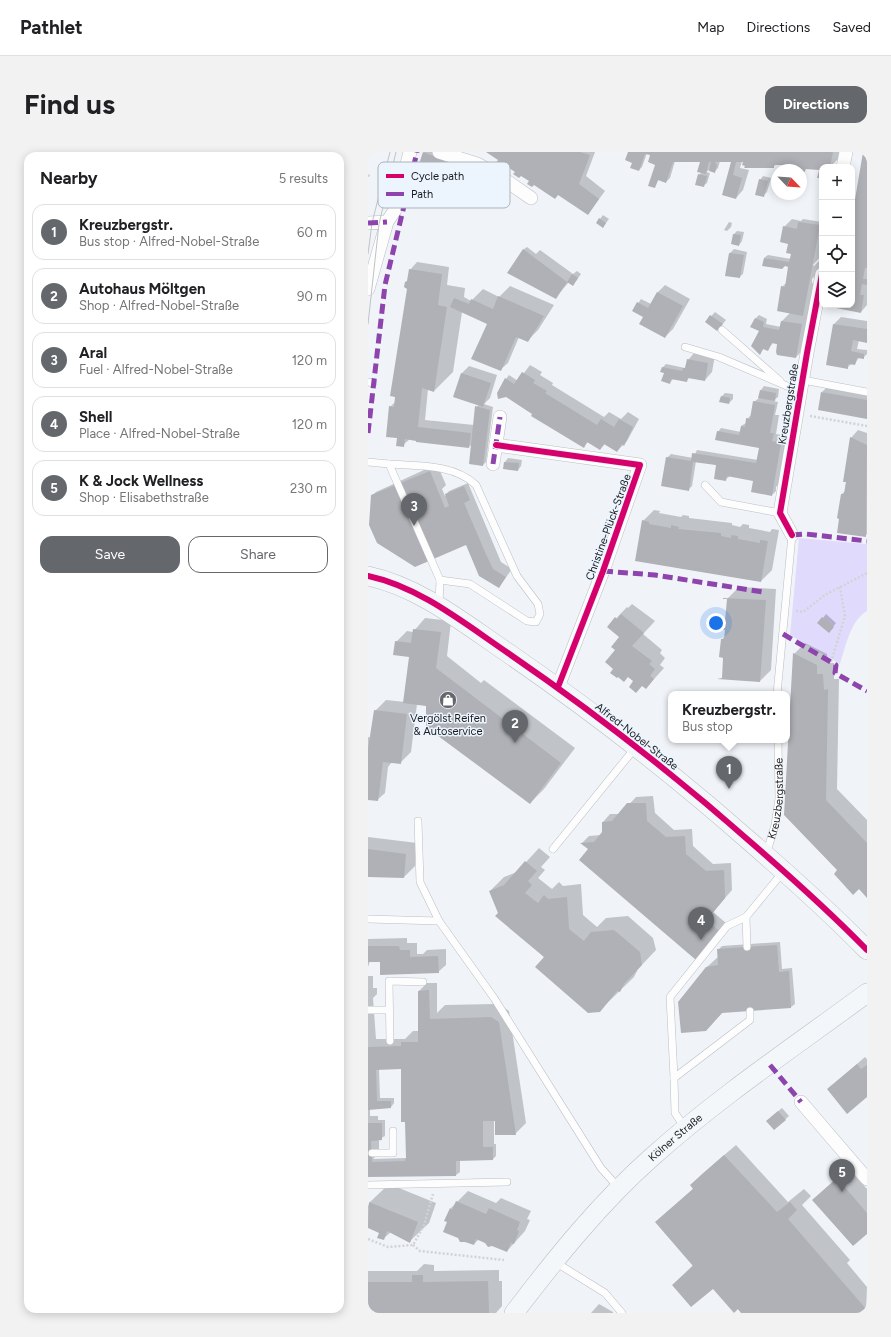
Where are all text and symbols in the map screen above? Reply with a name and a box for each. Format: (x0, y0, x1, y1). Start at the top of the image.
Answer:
text: Pathlet (20, 16, 83, 39)
text: Map (697, 19, 725, 36)
text: Directions (747, 19, 810, 36)
text: Saved (832, 19, 871, 36)
button: Directions (765, 86, 867, 123)
text: Find us (24, 87, 115, 121)
legend (378, 162, 510, 208)
north arrow (771, 164, 807, 200)
map controls (819, 164, 855, 308)
button: + (819, 164, 855, 200)
text: Nearby (40, 168, 98, 188)
text: Cycle path (411, 170, 464, 183)
text: 5 results (279, 171, 328, 186)
text: Path (411, 188, 433, 201)
button: − (819, 200, 855, 236)
text: Kreuzbergstr. (79, 216, 173, 234)
text: 1 (51, 225, 57, 240)
text: 60 m (297, 225, 327, 240)
text: Bus stop · Alfred-Nobel-Straße (79, 234, 259, 249)
button: locate (819, 236, 855, 272)
button: layers (819, 272, 855, 308)
text: Autohaus Möltgen (79, 280, 205, 298)
text: 2 (50, 289, 58, 304)
text: 90 m (297, 289, 327, 304)
text: Shop · Alfred-Nobel-Straße (79, 298, 239, 313)
text: Aral (79, 344, 107, 362)
text: 3 (50, 353, 58, 368)
text: 120 m (292, 353, 327, 368)
text: Fuel · Alfred-Nobel-Straße (79, 362, 233, 377)
street label: Kreuzbergstraße (776, 363, 801, 445)
text: Shell (79, 408, 112, 426)
text: 4 (50, 417, 58, 432)
text: 120 m (292, 417, 327, 432)
text: Place · Alfred-Nobel-Straße (79, 426, 240, 441)
text: K & Jock Wellness (79, 472, 203, 490)
street label: Christine-Plück-Straße (583, 472, 634, 582)
text: 5 (50, 481, 58, 496)
text: 230 m (290, 481, 327, 496)
text: Shop · Elisabethstraße (79, 490, 209, 505)
pin: 3 (401, 493, 427, 526)
button: Save (40, 536, 180, 573)
button: Share (188, 536, 328, 573)
your location (706, 613, 726, 633)
shop icon: Vergölst Reifen & Autoservice (438, 690, 458, 710)
popup (668, 691, 790, 743)
street label: Alfred-Nobel-Straße (593, 700, 681, 773)
text: Kreuzbergstr. (682, 701, 776, 719)
pin: 2 (502, 710, 528, 743)
place label: Vergölst Reifen & Autoservice (410, 712, 486, 738)
text: Bus stop (682, 719, 733, 734)
pin: 1 (716, 756, 742, 789)
street label: Kreuzbergstraße (765, 758, 786, 841)
pin: 4 (688, 907, 714, 940)
street label: Kölner Straße (646, 1111, 705, 1164)
pin: 5 (829, 1159, 855, 1192)

